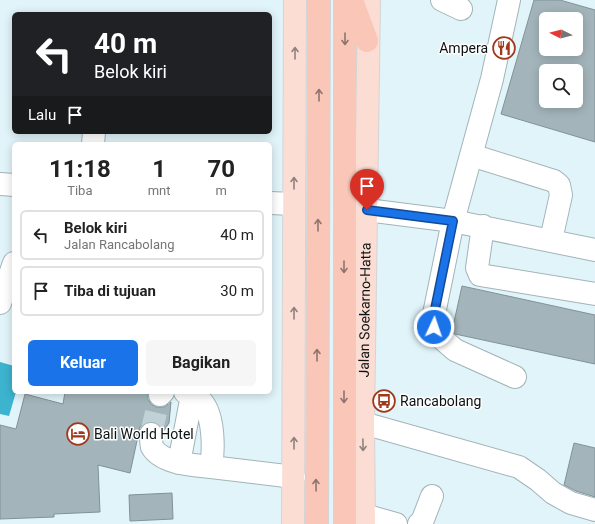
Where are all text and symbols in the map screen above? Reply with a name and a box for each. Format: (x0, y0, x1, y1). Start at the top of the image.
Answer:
north arrow (539, 12, 583, 56)
map controls (539, 12, 583, 108)
text: 40 m (94, 27, 157, 60)
icon: left (28, 28, 80, 80)
one-way arrow (341, 32, 349, 45)
restaurant icon: Ampera (491, 35, 517, 61)
place label: Ampera (439, 40, 488, 56)
one-way arrow (291, 47, 299, 60)
text: Belok kiri (94, 61, 167, 82)
button: search (539, 64, 583, 108)
one-way arrow (315, 89, 323, 102)
icon: arrive (64, 104, 86, 126)
text: Lalu (28, 106, 56, 124)
text: 11:18 (49, 155, 111, 183)
text: 1 (152, 155, 166, 183)
text: 70 (208, 155, 235, 183)
pin (350, 169, 384, 210)
icon: arrive (356, 175, 378, 197)
one-way arrow (290, 177, 298, 190)
text: Tiba (67, 183, 93, 198)
text: mnt (148, 183, 171, 198)
text: m (216, 183, 227, 198)
text: Belok kiri (64, 219, 127, 237)
one-way arrow (314, 219, 322, 232)
icon: left (30, 224, 52, 246)
text: 40 m (220, 226, 254, 244)
text: Jalan Rancabolang (64, 237, 174, 252)
street label: Jalan Soekarno-Hatta (356, 242, 374, 378)
one-way arrow (340, 260, 348, 273)
icon: arrive (30, 280, 52, 302)
text: Tiba di tujuan (64, 282, 156, 300)
text: 30 m (220, 282, 254, 300)
position arrow (413, 306, 455, 348)
one-way arrow (290, 307, 298, 320)
button: Keluar (28, 340, 138, 386)
button: Bagikan (146, 340, 256, 386)
one-way arrow (313, 349, 321, 362)
bus stop icon: Rancabolang (371, 388, 397, 414)
one-way arrow (340, 390, 348, 403)
place label: Rancabolang (400, 393, 481, 409)
hotel icon: Bali World Hotel (65, 421, 91, 447)
place label: Bali World Hotel (94, 426, 194, 442)
one-way arrow (290, 437, 298, 450)
one-way arrow (359, 438, 367, 451)
one-way arrow (313, 479, 320, 492)

